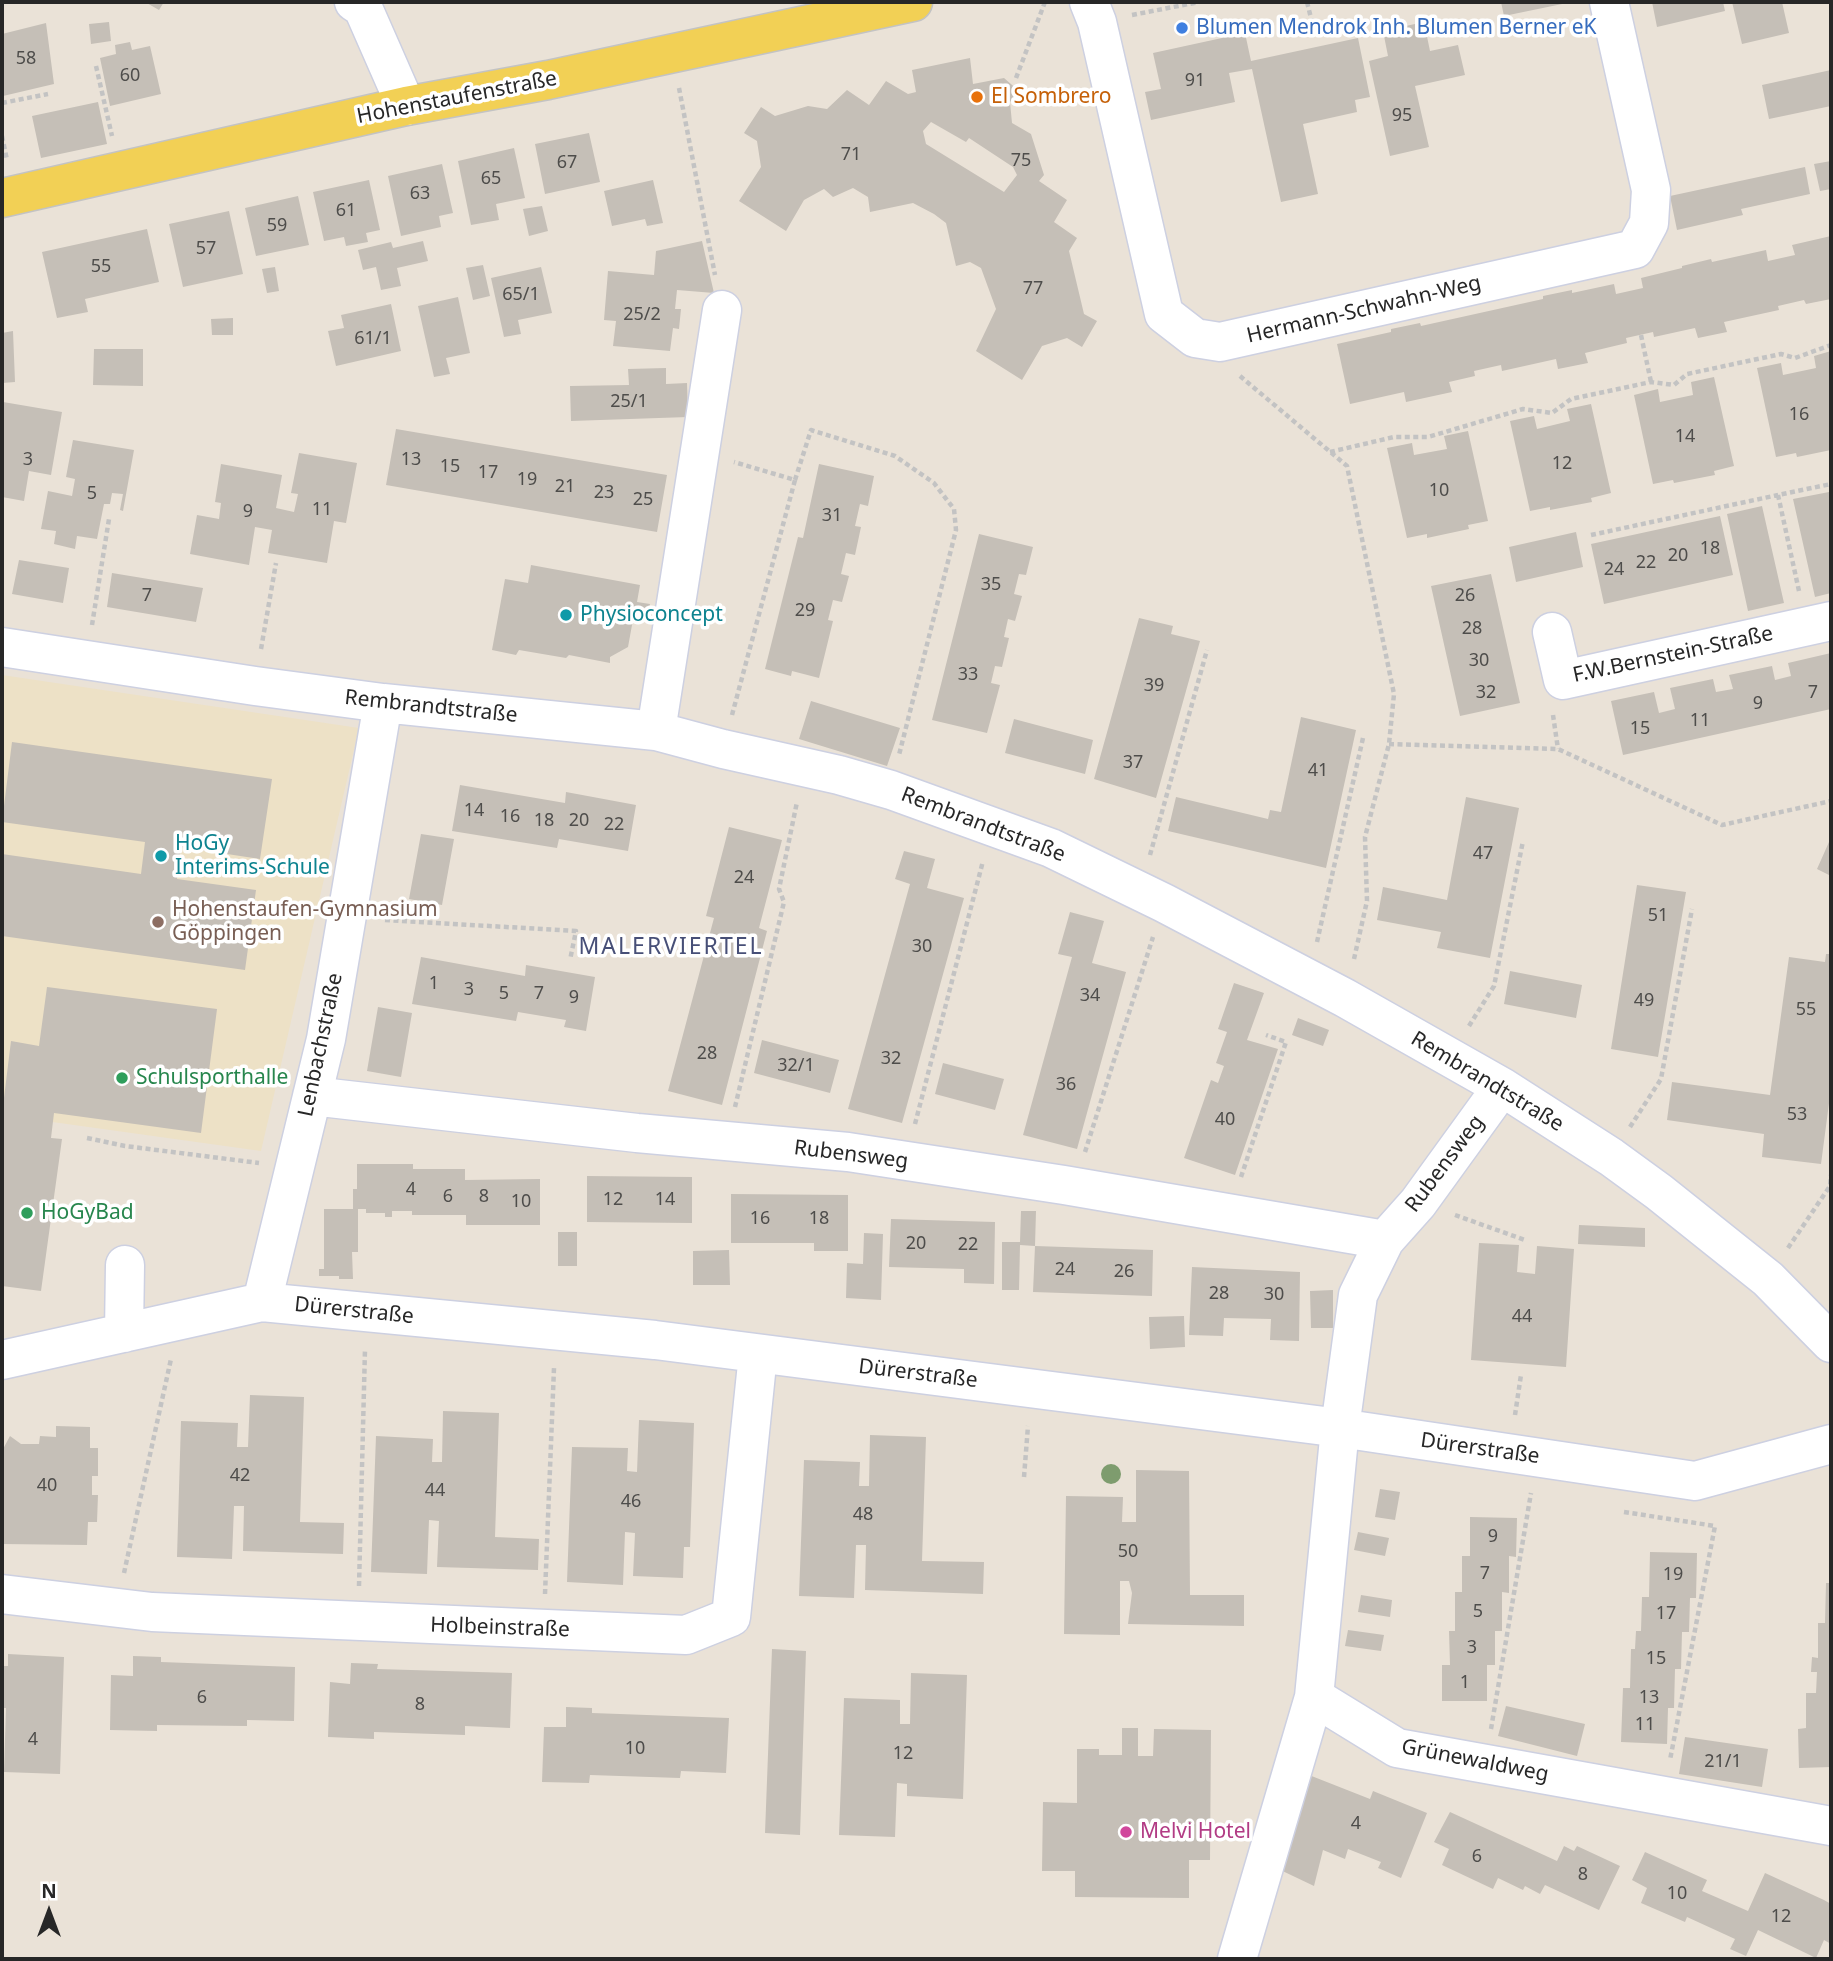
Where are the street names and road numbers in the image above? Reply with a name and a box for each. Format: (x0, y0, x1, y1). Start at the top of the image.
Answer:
street label: Hohenstaufenstraße (355, 66, 559, 130)
street label: Hermann-Schwahn-Weg (1244, 271, 1484, 349)
street label: F.W.Bernstein-Straße (1571, 621, 1775, 689)
street label: Rembrandtstraße (343, 685, 519, 729)
street label: Rembrandtstraße (897, 782, 1069, 868)
street label: Lenbachstraße (293, 971, 349, 1119)
street label: Rembrandtstraße (1406, 1026, 1568, 1138)
street label: Rubensweg (1400, 1110, 1490, 1218)
street label: Rubensweg (792, 1135, 910, 1175)
street label: Dürerstraße (293, 1292, 415, 1330)
street label: Dürerstraße (857, 1354, 979, 1394)
street label: Dürerstraße (1419, 1428, 1541, 1470)
street label: Holbeinstraße (430, 1613, 570, 1643)
street label: Grünewaldweg (1399, 1734, 1551, 1788)

